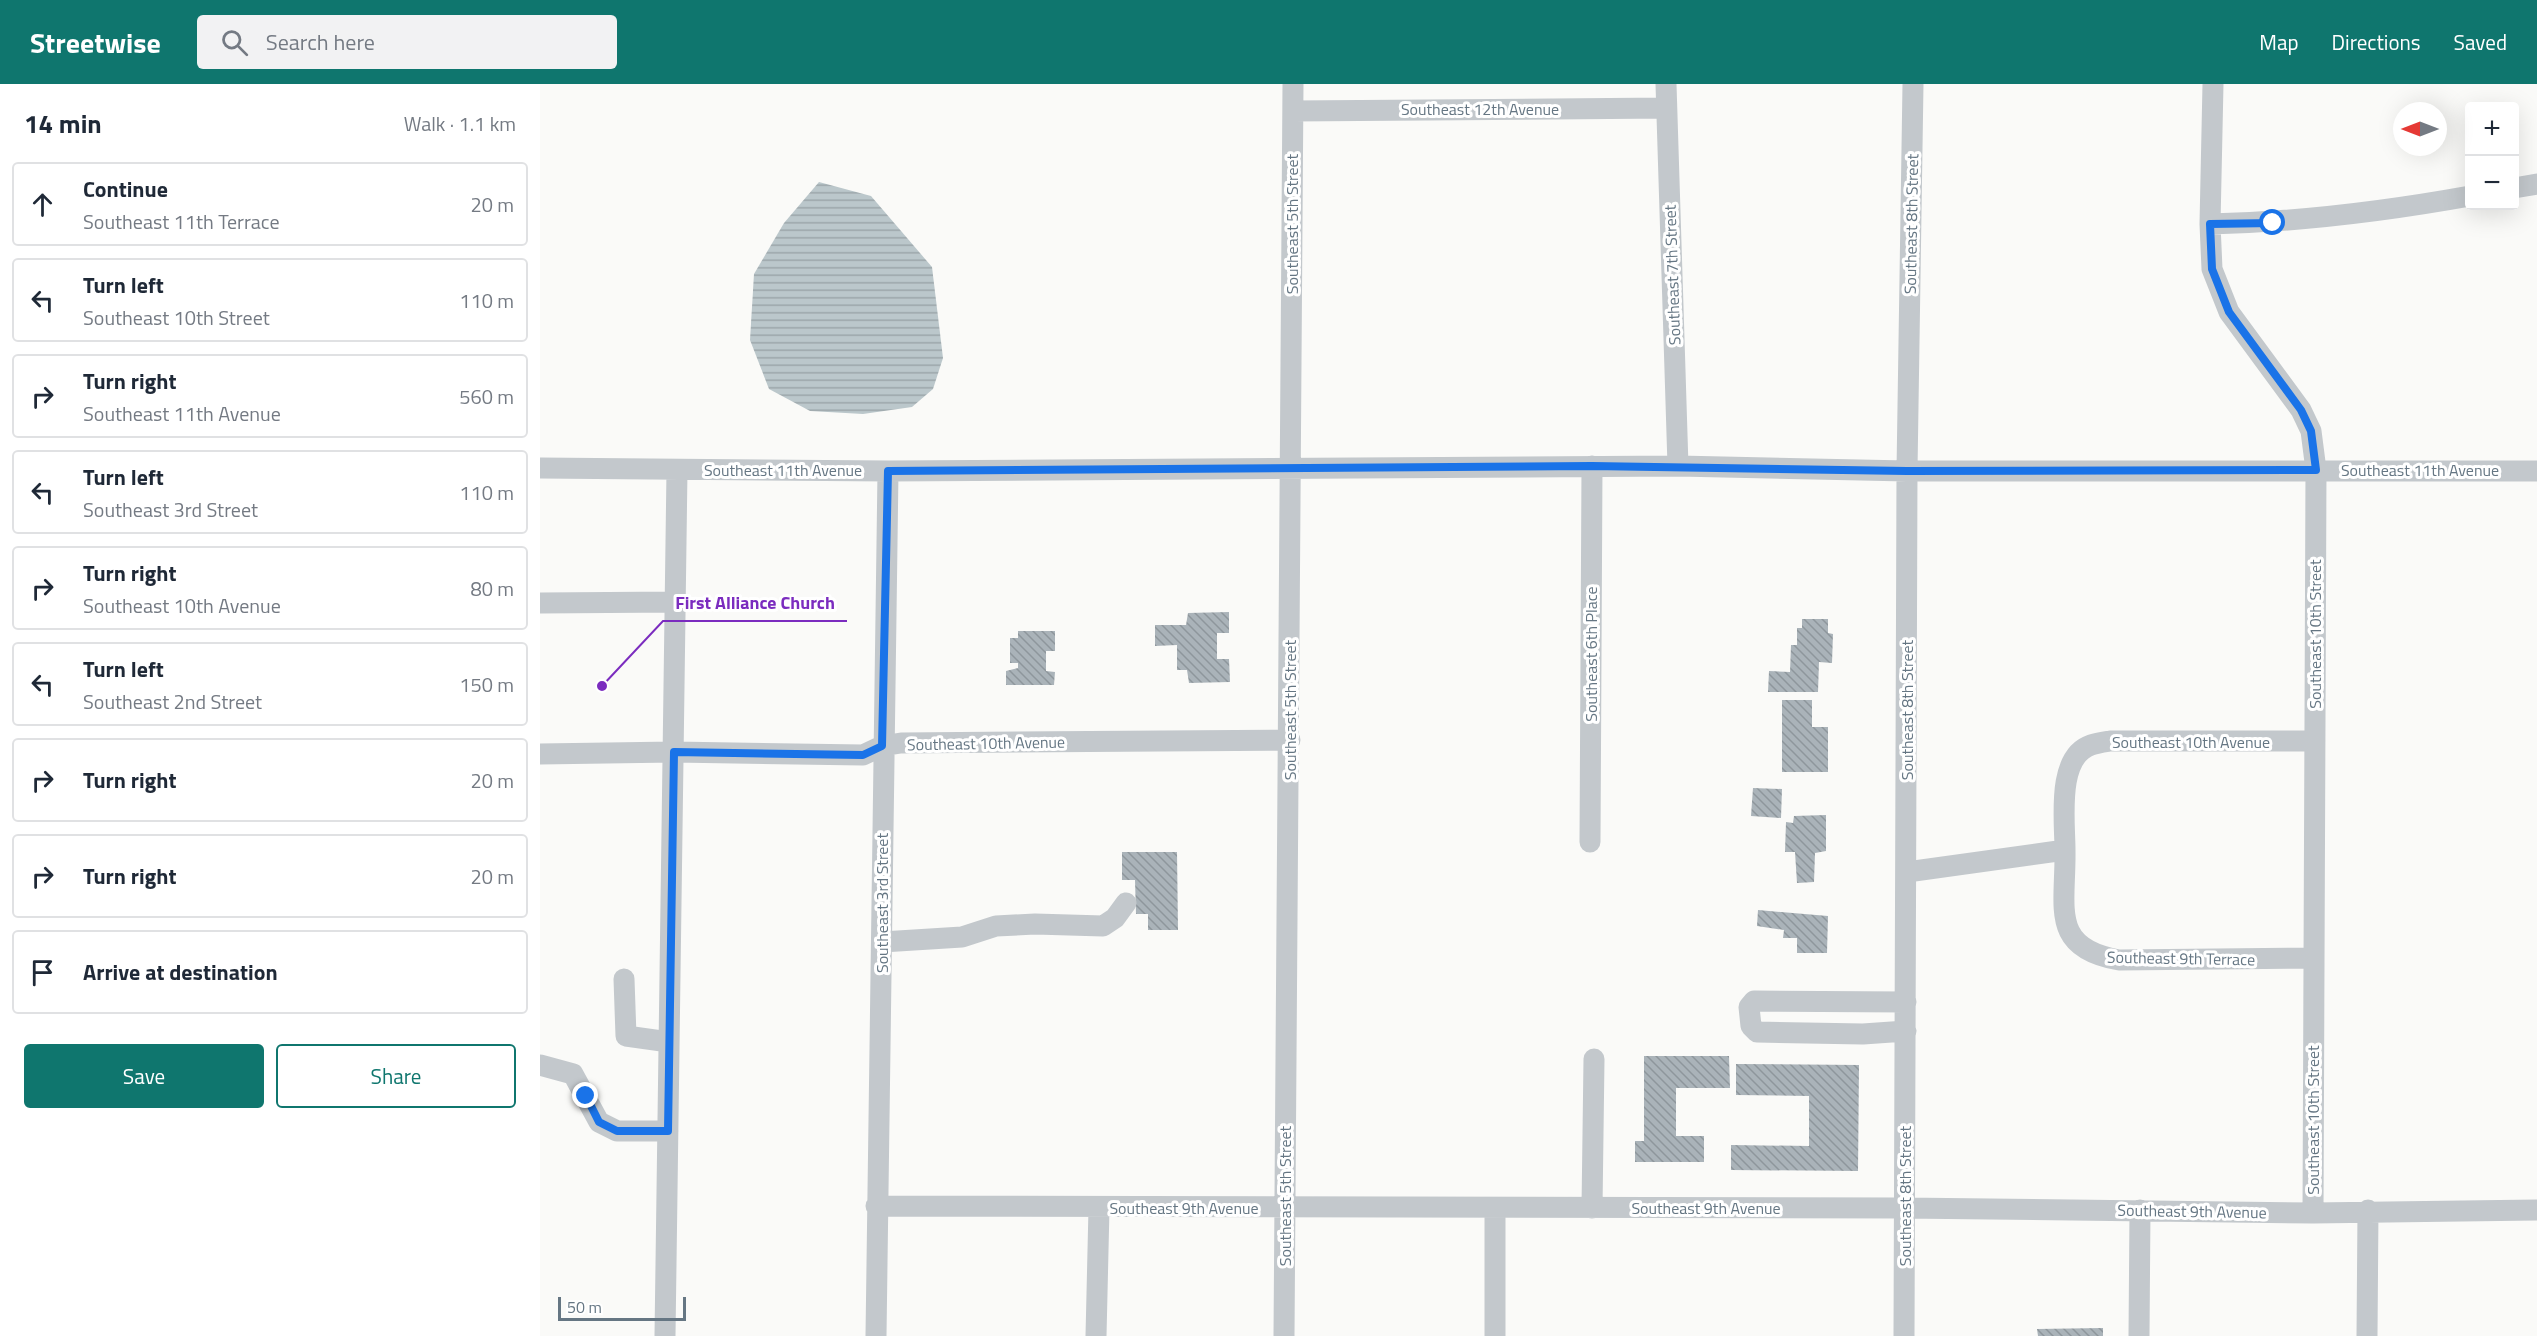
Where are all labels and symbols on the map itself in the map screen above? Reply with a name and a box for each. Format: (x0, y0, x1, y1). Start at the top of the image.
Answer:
street label: Southeast 12th Avenue (1401, 97, 1559, 121)
north arrow (2393, 102, 2447, 156)
street label: Southeast 5th Street (1280, 153, 1304, 294)
street label: Southeast 8th Street (1898, 153, 1924, 294)
street label: Southeast 7th Street (1658, 204, 1686, 346)
route start (2259, 209, 2285, 235)
street label: Southeast 11th Avenue (704, 458, 862, 482)
street label: Southeast 11th Avenue (2341, 458, 2499, 482)
street label: Southeast 10th Street (2303, 559, 2327, 709)
callout: First Alliance Church (663, 585, 847, 621)
street label: Southeast 6th Place (1579, 586, 1603, 722)
text: First Alliance Church (675, 589, 835, 616)
street label: Southeast 5th Street (1278, 639, 1302, 780)
street label: Southeast 8th Street (1895, 639, 1919, 780)
street label: Southeast 10th Avenue (907, 730, 1065, 756)
street label: Southeast 10th Avenue (2112, 730, 2270, 754)
street label: Southeast 3rd Street (870, 833, 894, 973)
street label: Southeast 9th Terrace (2107, 945, 2255, 971)
street label: Southeast 10th Street (2301, 1045, 2325, 1195)
route end (572, 1082, 598, 1108)
street label: Southeast 5th Street (1273, 1125, 1297, 1266)
street label: Southeast 8th Street (1893, 1125, 1917, 1266)
street label: Southeast 9th Avenue (1109, 1196, 1259, 1220)
street label: Southeast 9th Avenue (1631, 1196, 1781, 1220)
street label: Southeast 9th Avenue (2117, 1198, 2267, 1224)
scale bar (558, 1294, 686, 1322)

